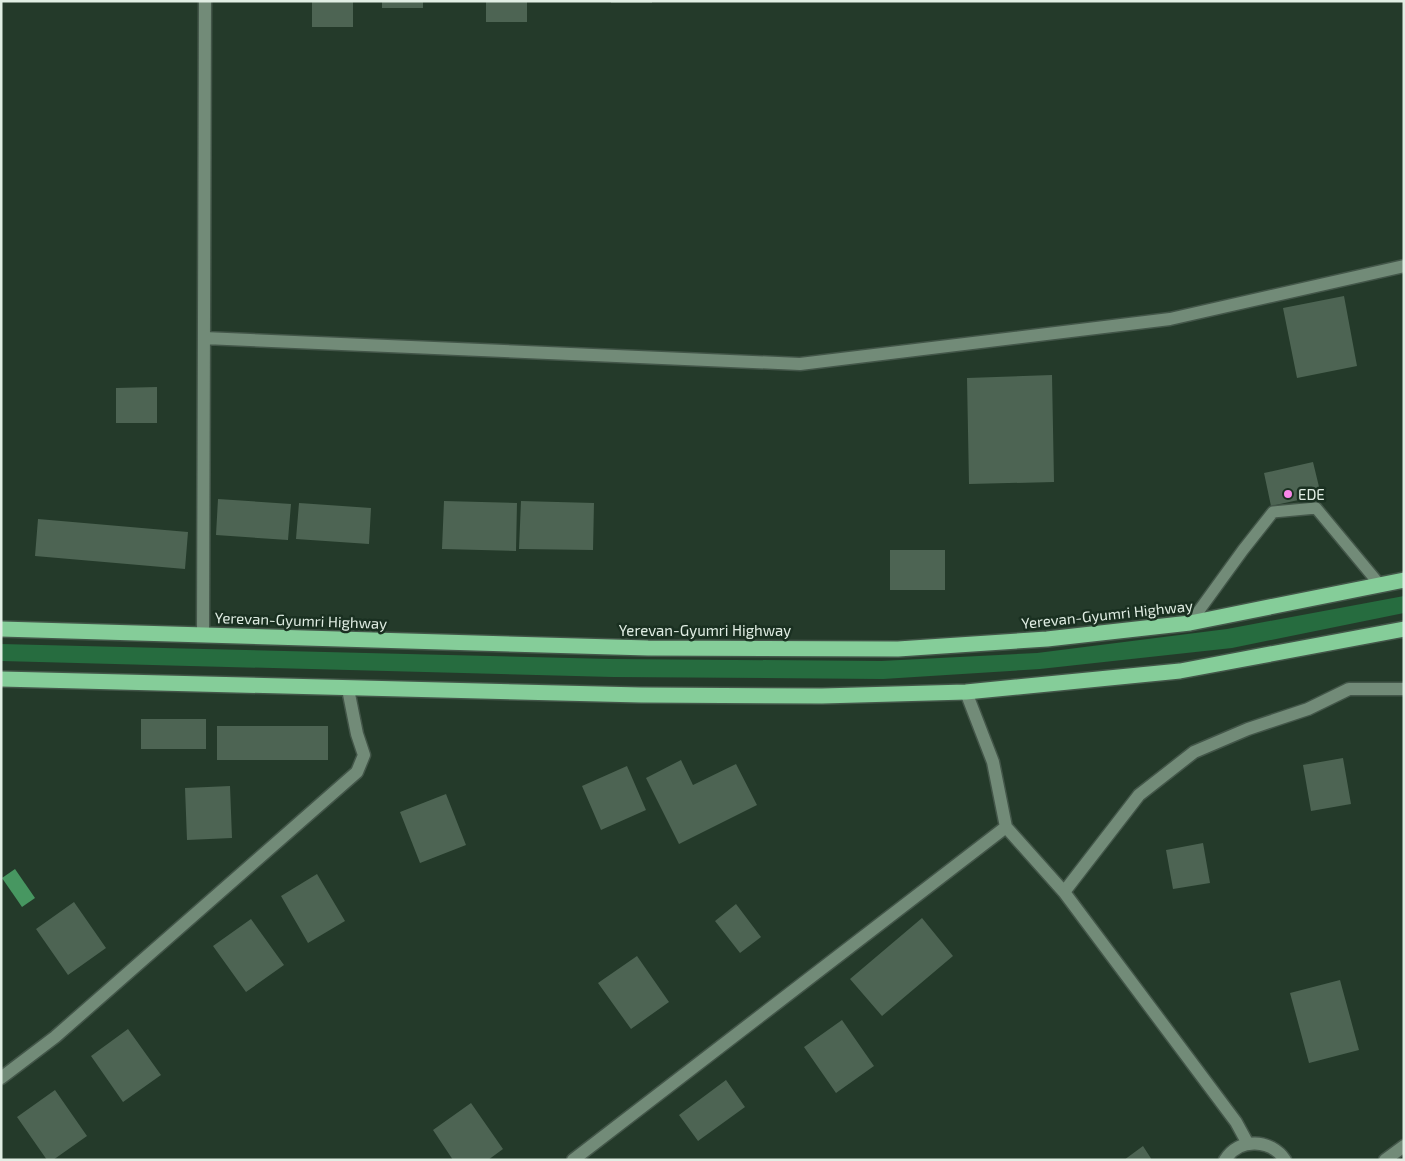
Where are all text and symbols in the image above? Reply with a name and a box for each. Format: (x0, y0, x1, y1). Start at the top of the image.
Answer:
place label: EDE (1298, 485, 1325, 503)
marker: EDE (1282, 488, 1294, 500)
street label: Yerevan-Gyumri Highway (1020, 596, 1194, 632)
street label: Yerevan-Gyumri Highway (215, 608, 388, 632)
street label: Yerevan-Gyumri Highway (619, 621, 791, 639)

